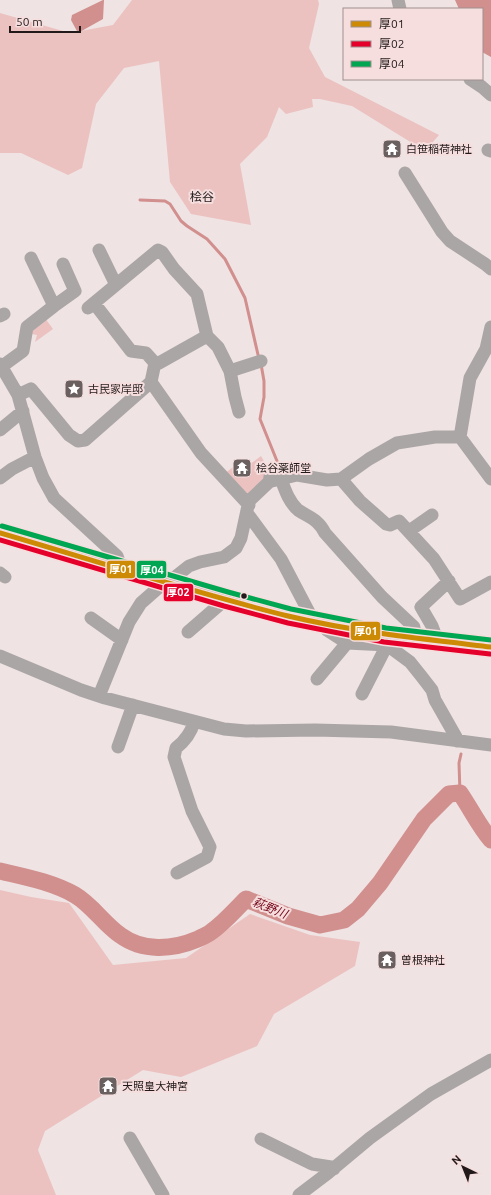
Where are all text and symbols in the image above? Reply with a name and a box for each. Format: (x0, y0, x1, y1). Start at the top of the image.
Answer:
scale bar (10, 8, 80, 34)
legend (343, 8, 483, 80)
text: 50 m (16, 15, 43, 28)
text: 厚01 (379, 17, 405, 30)
text: 厚02 (379, 37, 405, 50)
text: 厚04 (379, 57, 405, 70)
temple icon: 白笹稲荷神社 (381, 138, 403, 160)
place label: 白笹稲荷神社 (406, 143, 472, 155)
district label: 桧谷 (190, 190, 214, 203)
place icon: 古民家岸邸 (63, 378, 85, 400)
place label: 古民家岸邸 (88, 383, 143, 395)
temple icon: 桧谷薬師堂 (231, 457, 253, 479)
place label: 桧谷薬師堂 (256, 462, 311, 474)
line badge: 厚01 (106, 560, 136, 579)
line badge: 厚04 (136, 560, 167, 579)
text: 厚01 (109, 563, 133, 575)
text: 厚04 (140, 564, 164, 576)
line badge: 厚02 (163, 583, 194, 602)
text: 厚02 (166, 586, 190, 598)
unlabelled marker (239, 591, 249, 601)
line badge: 厚01 (350, 621, 381, 641)
text: 厚01 (354, 625, 378, 637)
water label: 萩野川 (251, 895, 291, 921)
temple icon: 曽根神社 (376, 949, 398, 971)
place label: 曽根神社 (401, 954, 445, 966)
temple icon: 天照皇大神宮 (97, 1075, 119, 1097)
place label: 天照皇大神宮 (122, 1080, 188, 1092)
north arrow (443, 1147, 483, 1187)
text: N (449, 1152, 463, 1167)

